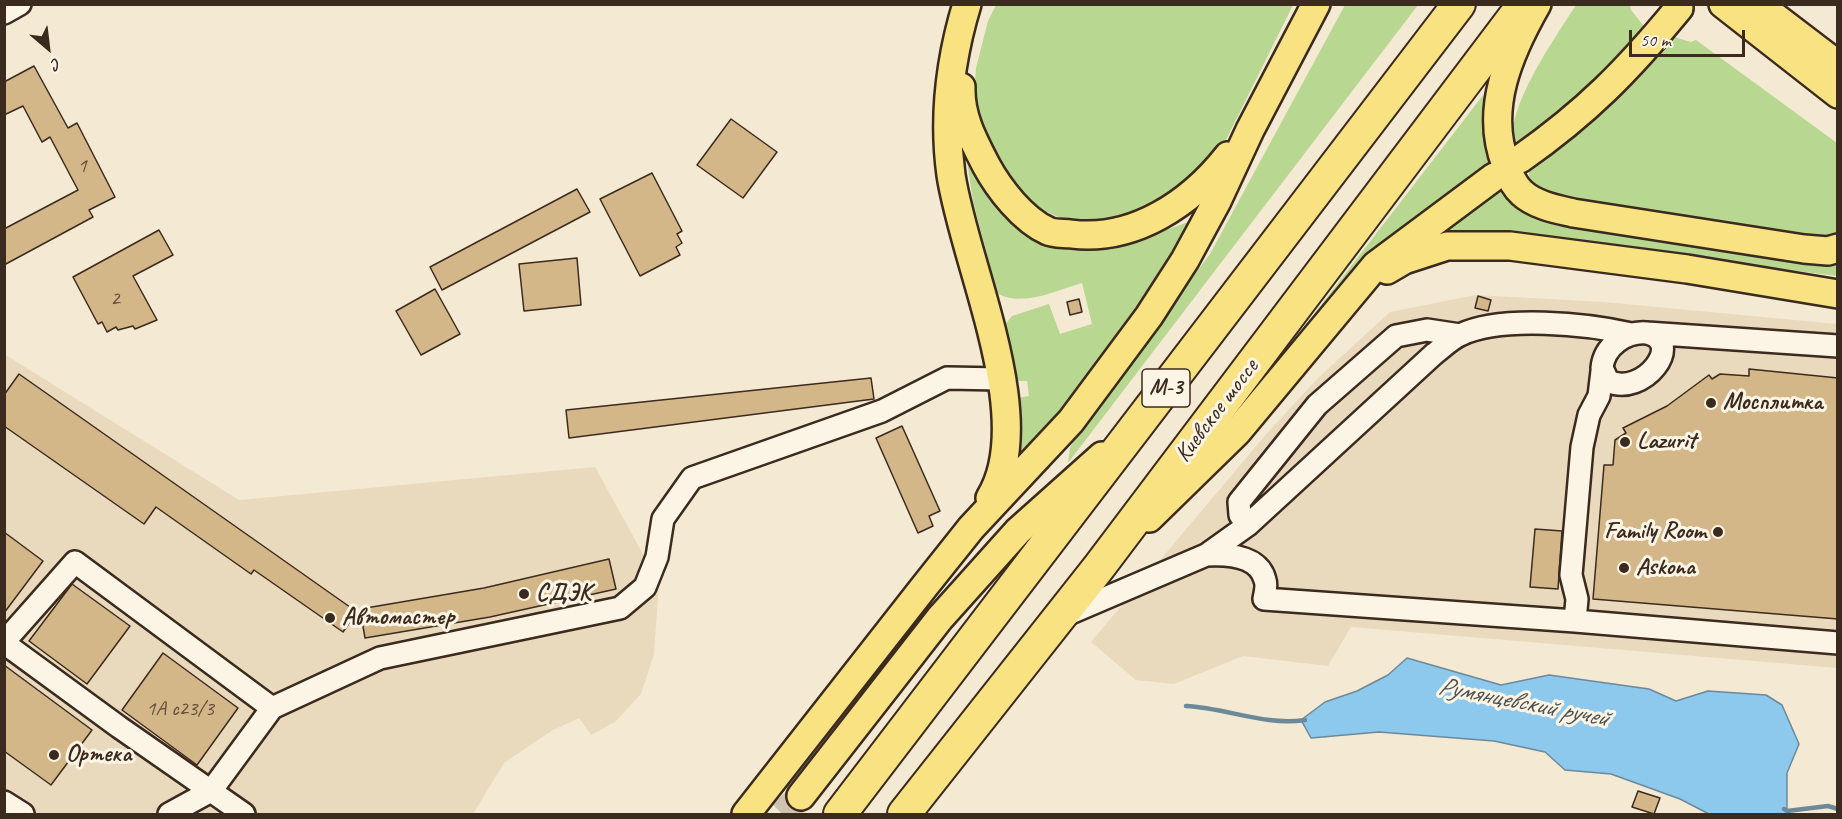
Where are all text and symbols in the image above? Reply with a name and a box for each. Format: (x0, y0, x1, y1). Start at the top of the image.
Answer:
north arrow (18, 18, 78, 78)
scale bar (1632, 18, 1748, 56)
text: 50 m (1640, 29, 1671, 51)
text: С (48, 53, 65, 75)
house number: 1 (77, 153, 87, 179)
house number: 2 (110, 286, 120, 312)
street label: Киевское шоссе (1169, 354, 1265, 468)
road number: М-3 (1142, 369, 1190, 407)
place label: Мосплитка (1723, 389, 1823, 417)
marker: Мосплитка (1704, 396, 1718, 410)
place label: Lazurit (1637, 428, 1696, 456)
marker: Lazurit (1618, 435, 1632, 449)
place label: Family Room (1604, 518, 1706, 546)
marker: Family Room (1711, 525, 1725, 539)
place label: Askona (1636, 554, 1695, 582)
marker: Askona (1617, 561, 1631, 575)
place label: СДЭК (536, 580, 591, 608)
marker: СДЭК (517, 587, 531, 601)
place label: Автомастер (342, 604, 455, 632)
marker: Автомастер (323, 611, 337, 625)
water label: Румянцевский ручей (1436, 671, 1610, 735)
house number: 1А с23/3 (146, 696, 214, 722)
place label: Ортека (66, 741, 132, 769)
marker: Ортека (47, 748, 61, 762)

